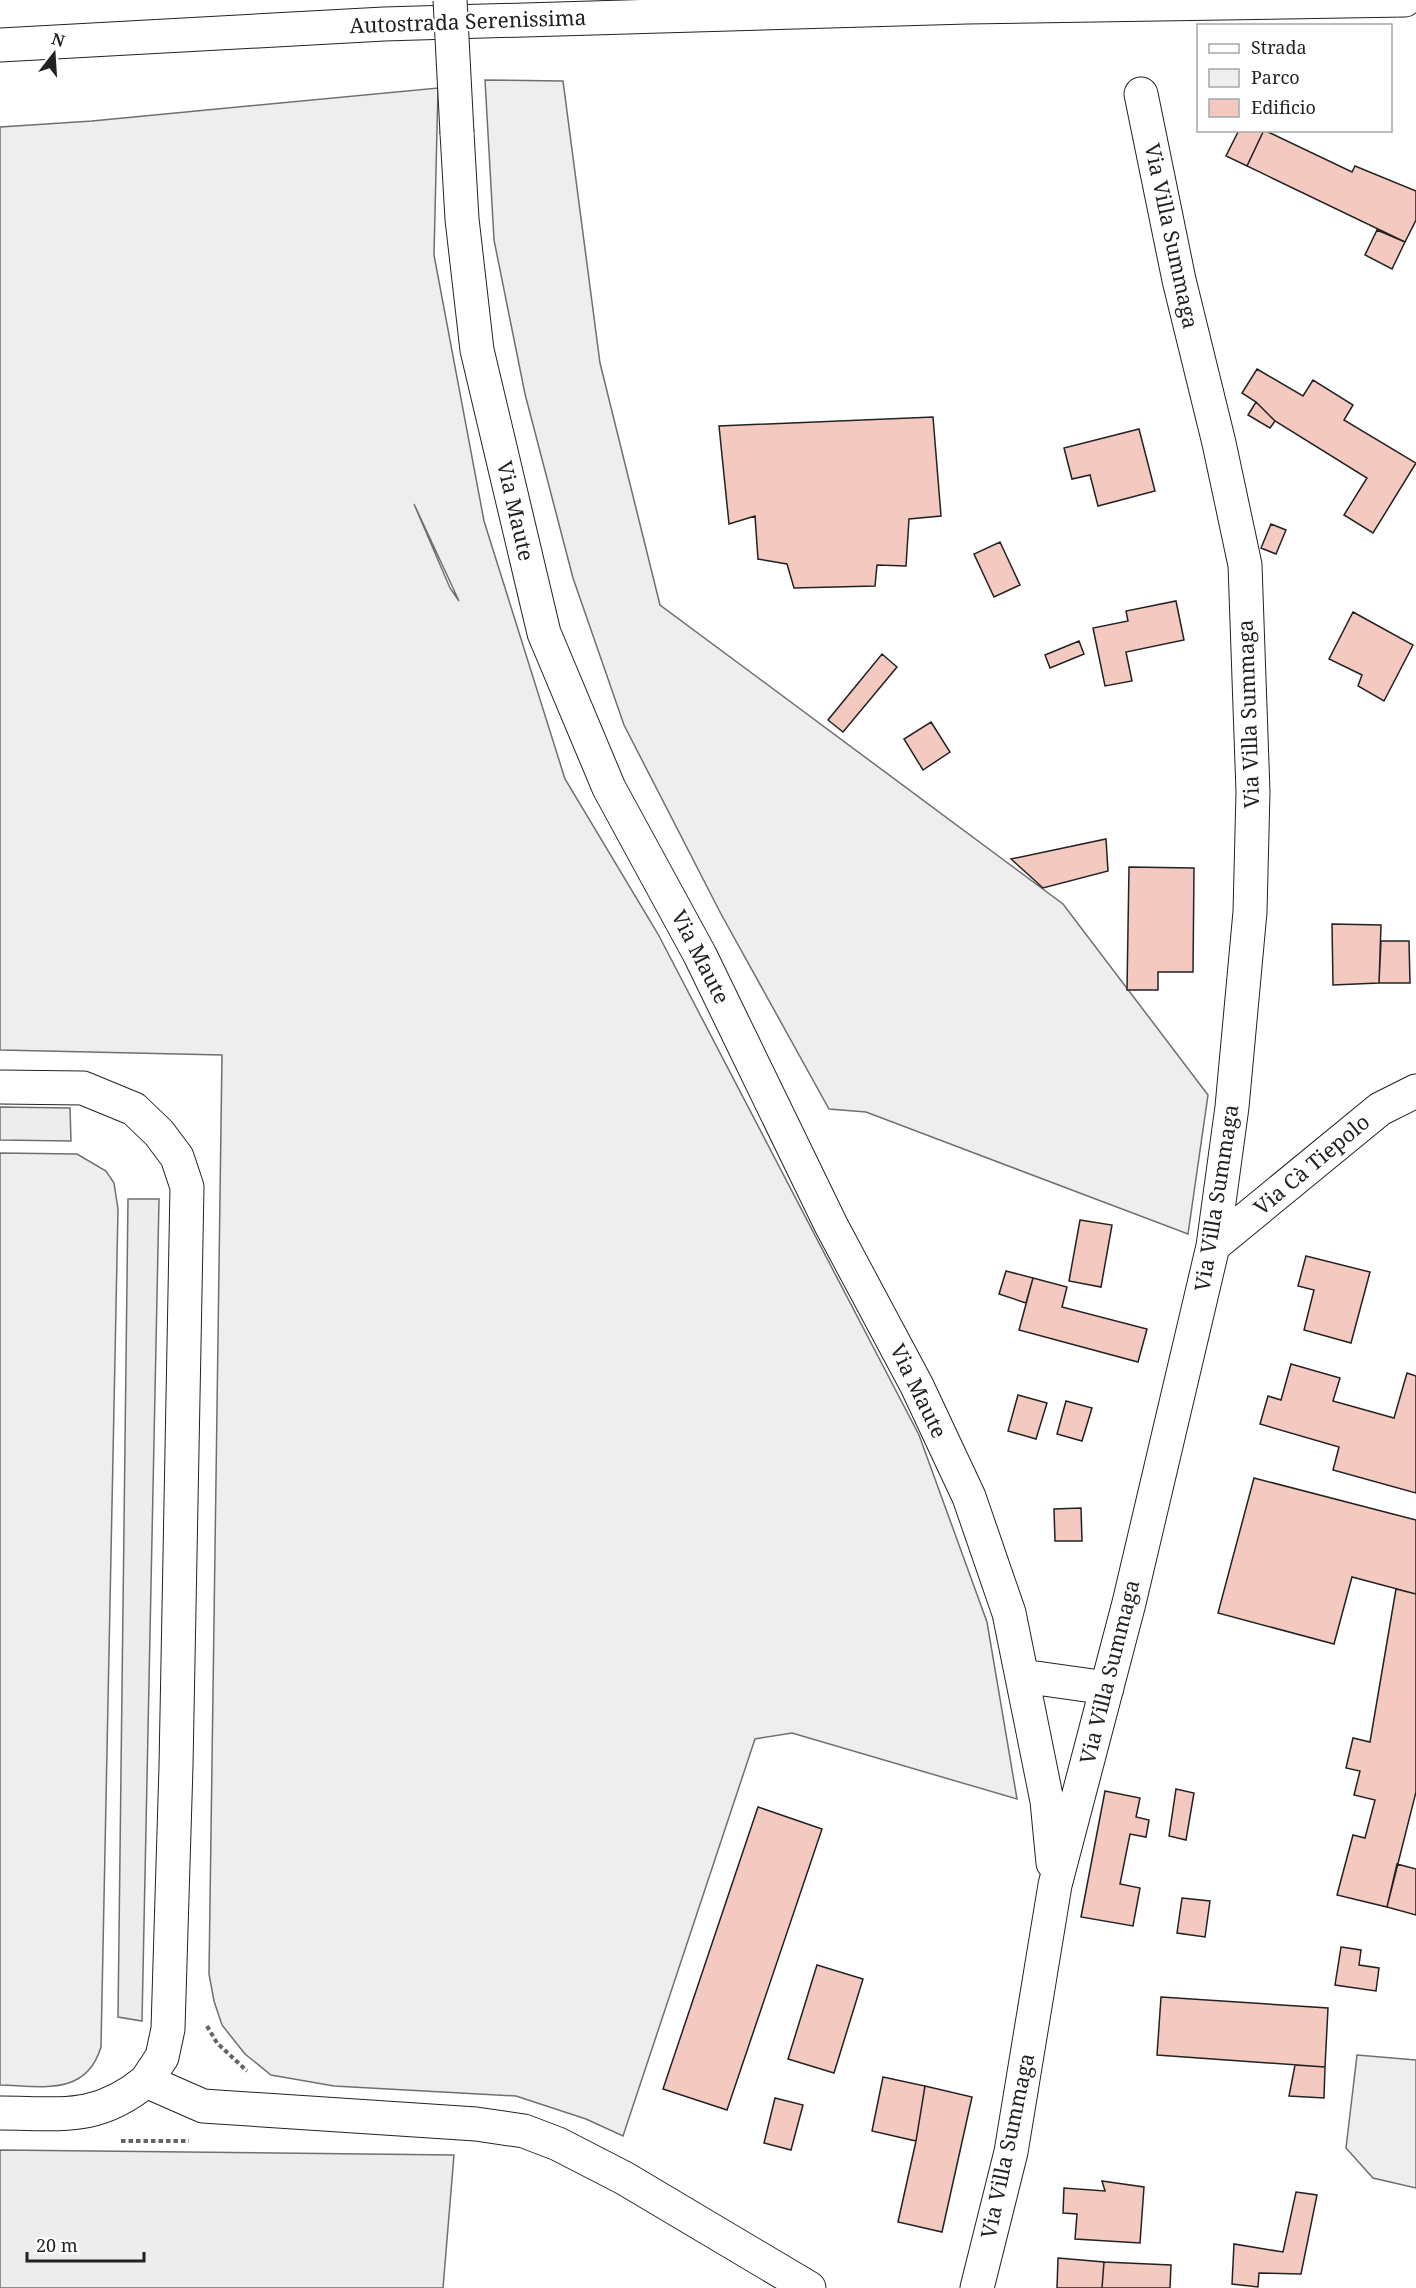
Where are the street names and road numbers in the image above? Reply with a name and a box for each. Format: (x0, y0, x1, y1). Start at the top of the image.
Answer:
street label: Autostrada Serenissima (349, 3, 587, 39)
street label: Via Villa Summaga (1139, 141, 1205, 331)
street label: Via Maute (491, 458, 541, 563)
street label: Via Villa Summaga (1231, 619, 1265, 809)
street label: Via Maute (665, 905, 736, 1008)
street label: Via Villa Summaga (1187, 1102, 1245, 1293)
street label: Via Cà Tiepolo (1248, 1108, 1375, 1221)
street label: Via Maute (884, 1339, 954, 1442)
street label: Via Villa Summaga (1073, 1577, 1145, 1767)
street label: Via Villa Summaga (974, 2051, 1040, 2241)

